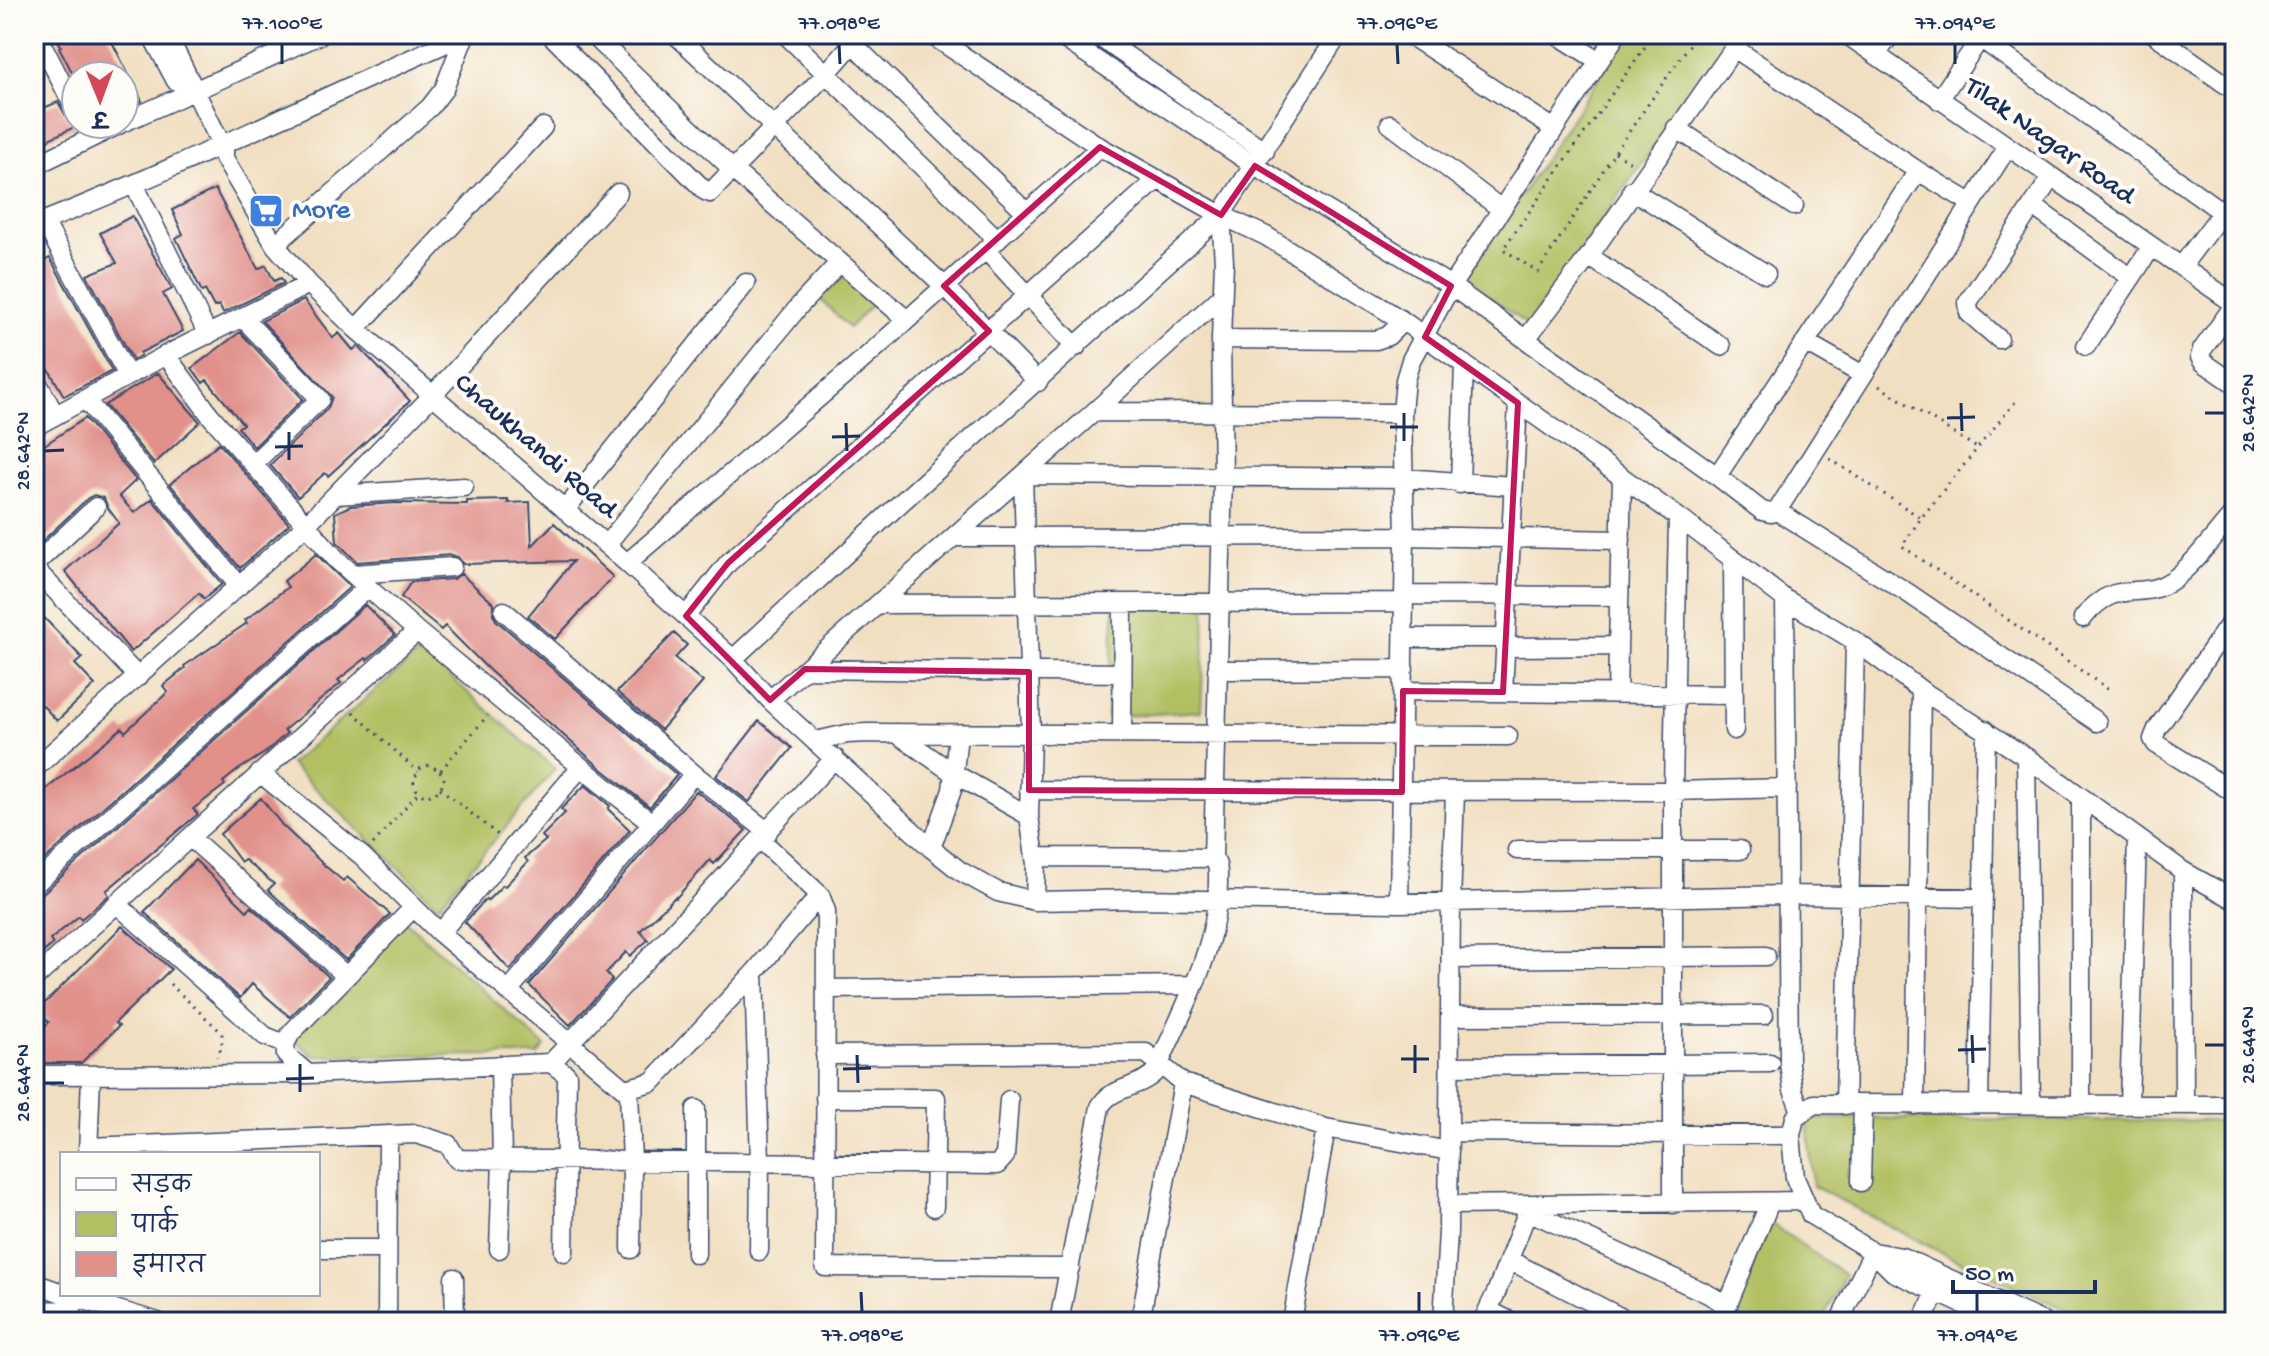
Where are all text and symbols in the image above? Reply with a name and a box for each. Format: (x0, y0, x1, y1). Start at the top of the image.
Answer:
text: 77.100°E (241, 14, 323, 37)
text: 77.098°E (798, 14, 881, 37)
text: 77.096°E (1356, 14, 1439, 37)
text: 77.094°E (1914, 14, 1996, 37)
north arrow (60, 60, 140, 140)
street label: Tilak Nagar Road (1956, 70, 2143, 215)
text: उ (90, 103, 110, 129)
supermarket icon: More (247, 192, 285, 230)
place label: More (292, 195, 351, 228)
street label: Chaukhandi Road (447, 367, 625, 529)
text: 28.642°N (2239, 374, 2262, 452)
text: 28.642°N (14, 412, 37, 490)
text: 28.644°N (2239, 1006, 2262, 1084)
text: 28.644°N (14, 1044, 37, 1122)
legend (60, 1152, 320, 1296)
text: सड़क (130, 1173, 193, 1202)
text: पार्क (130, 1205, 179, 1242)
scale bar (1953, 1244, 2095, 1294)
text: इमारत (132, 1252, 207, 1282)
text: 50 m (1965, 1261, 2014, 1290)
text: 77.098°E (821, 1326, 904, 1349)
text: 77.096°E (1378, 1326, 1461, 1349)
text: 77.094°E (1936, 1326, 2018, 1349)

